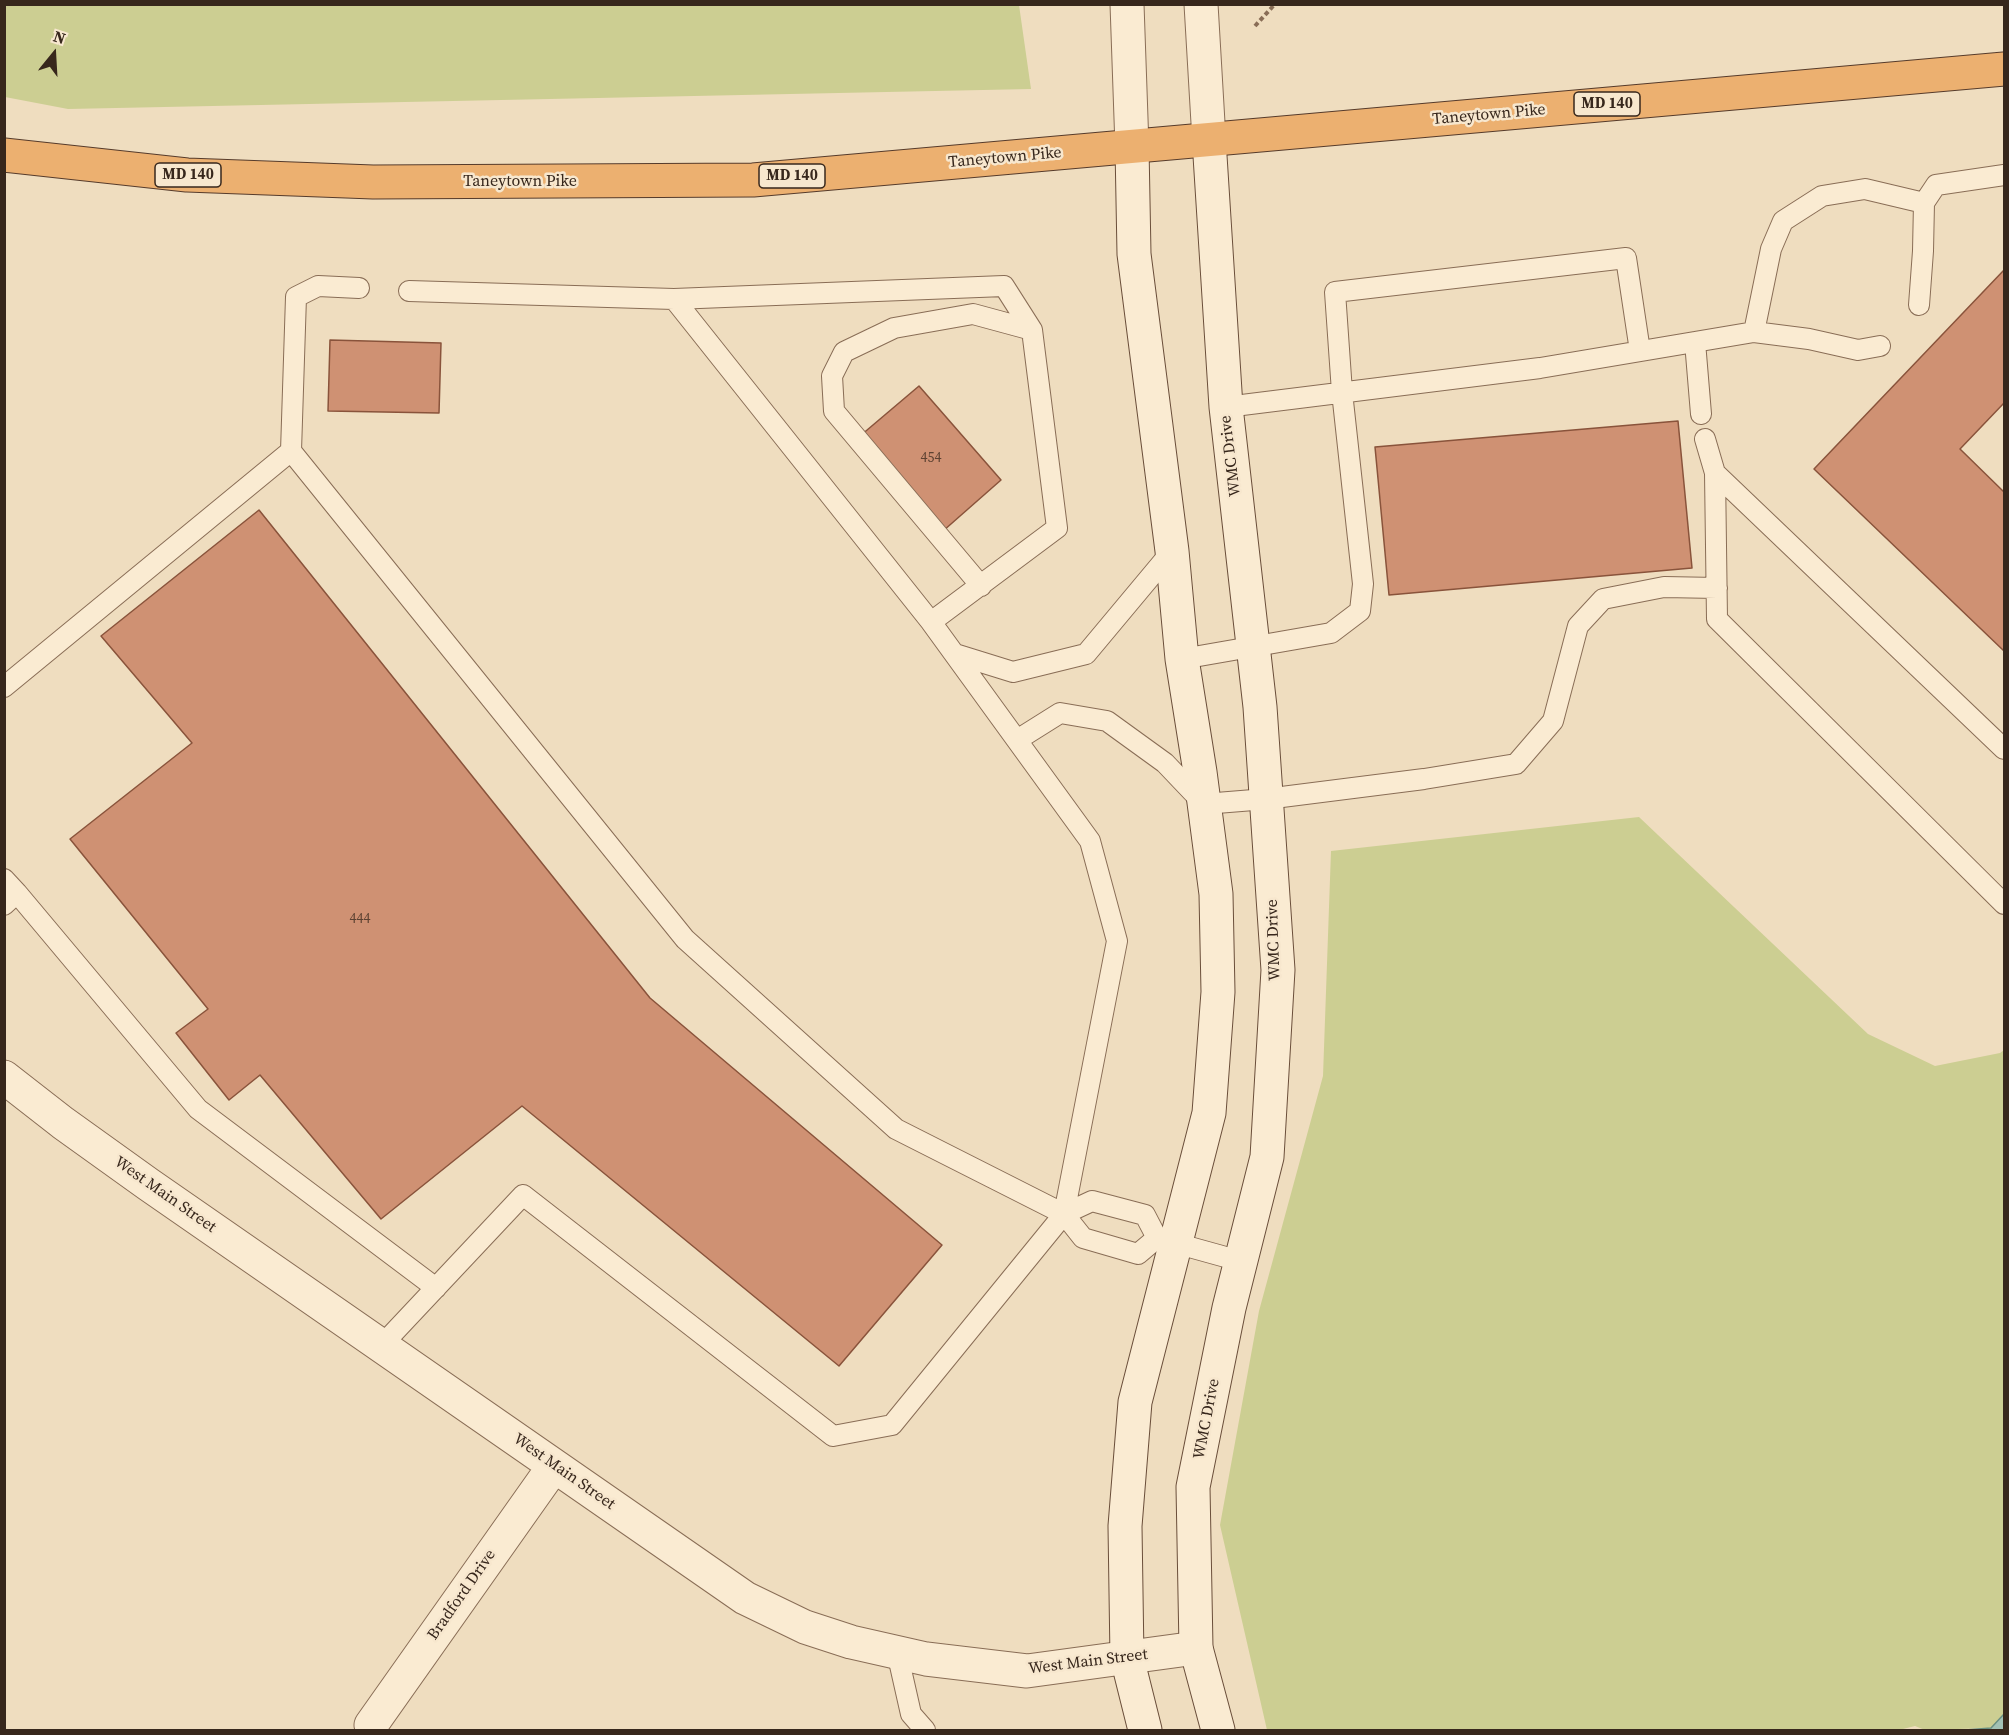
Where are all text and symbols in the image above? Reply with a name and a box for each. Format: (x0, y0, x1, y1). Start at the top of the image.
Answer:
north arrow (24, 24, 84, 84)
text: N (51, 25, 69, 49)
road number: MD 140 (1574, 92, 1640, 116)
street label: Taneytown Pike (1432, 100, 1546, 130)
street label: Taneytown Pike (948, 143, 1062, 173)
road number: MD 140 (155, 163, 221, 187)
road number: MD 140 (759, 164, 825, 188)
street label: Taneytown Pike (463, 172, 577, 192)
street label: WMC Drive (1216, 414, 1246, 498)
house number: 454 (921, 450, 941, 466)
street label: WMC Drive (1263, 899, 1285, 981)
house number: 444 (350, 911, 370, 927)
street label: West Main Street (110, 1153, 220, 1237)
street label: WMC Drive (1190, 1377, 1224, 1461)
street label: West Main Street (509, 1430, 619, 1514)
street label: Bradford Drive (424, 1546, 500, 1644)
street label: West Main Street (1027, 1645, 1149, 1679)

